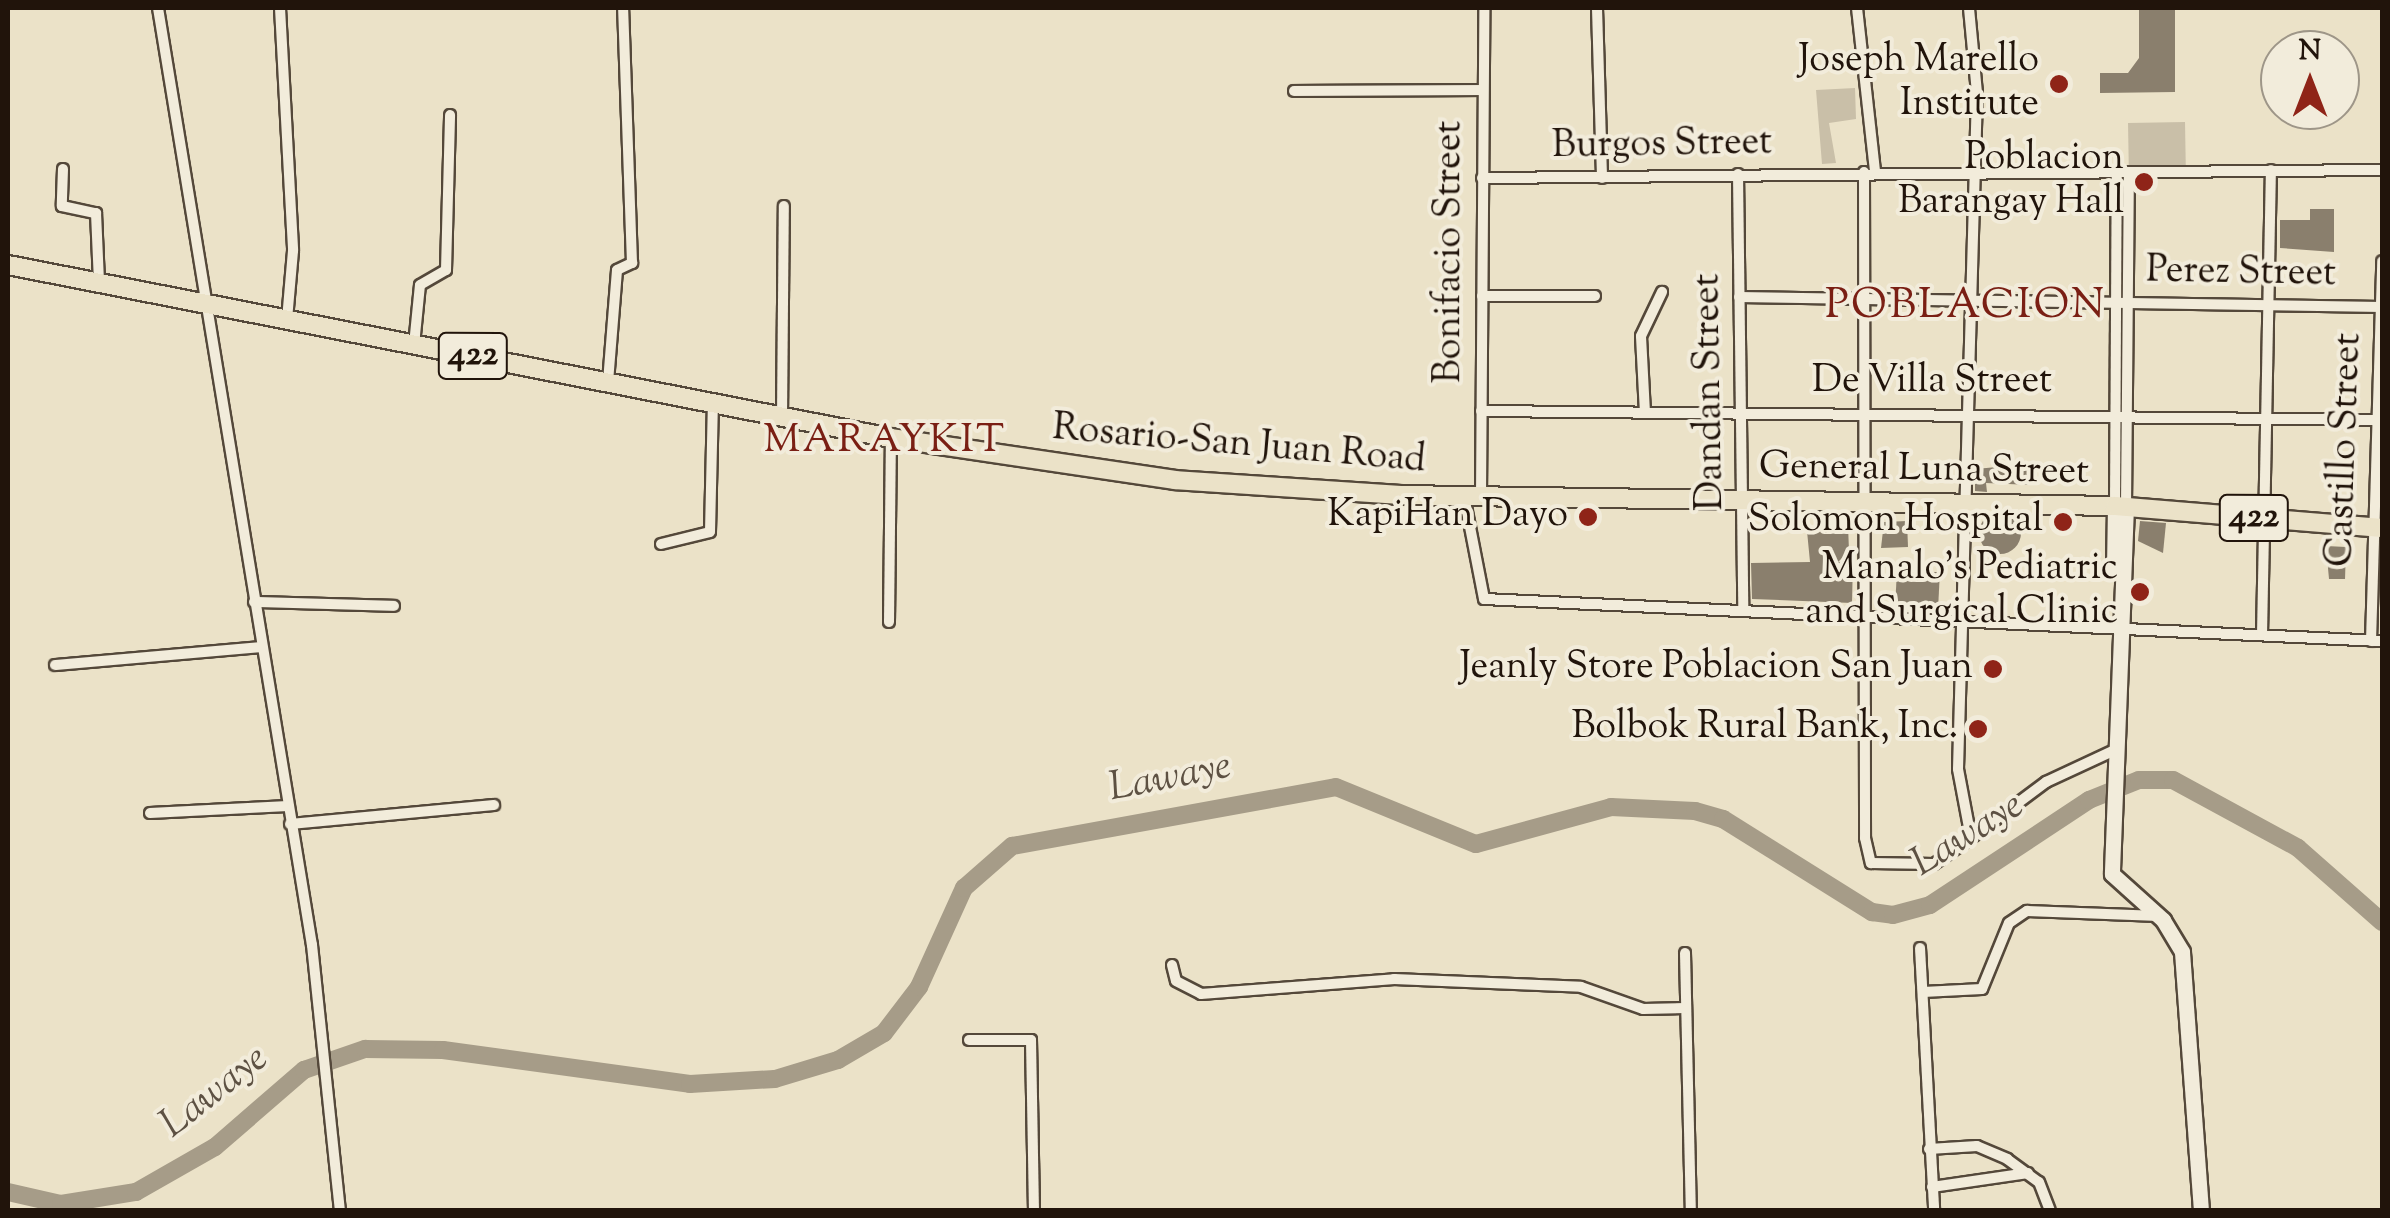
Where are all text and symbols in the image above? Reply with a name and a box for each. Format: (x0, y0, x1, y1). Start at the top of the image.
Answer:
north arrow (2260, 30, 2360, 130)
text: N (2299, 32, 2321, 72)
place label: Joseph Marello Institute (1798, 39, 2039, 128)
marker: Joseph Marello Institute (2048, 73, 2070, 95)
street label: Bonifacio Street (1428, 121, 1474, 383)
street label: Burgos Street (1551, 121, 1773, 171)
place label: Poblacion Barangay Hall (1898, 137, 2124, 226)
marker: Poblacion Barangay Hall (2133, 171, 2155, 193)
street label: Perez Street (2146, 250, 2336, 298)
street label: Dandan Street (1686, 273, 1736, 511)
district label: POBLACION (1825, 282, 2107, 332)
road number: 422 (436, 326, 510, 386)
street label: Castillo Street (2319, 332, 2373, 568)
street label: De Villa Street (1812, 360, 2052, 406)
street label: Rosario-San Juan Road (1050, 407, 1428, 485)
district label: MARAYKIT (763, 418, 1007, 466)
street label: General Luna Street (1759, 445, 2089, 497)
road number: 422 (2216, 488, 2292, 548)
place label: KapiHan Dayo (1327, 494, 1568, 540)
place label: Solomon Hospital (1748, 499, 2043, 545)
marker: KapiHan Dayo (1577, 506, 1599, 528)
marker: Solomon Hospital (2052, 511, 2074, 533)
place label: Manalo's Pediatric and Surgical Clinic (1805, 547, 2118, 636)
marker: Manalo's Pediatric and Surgical Clinic (2127, 579, 2153, 605)
place label: Jeanly Store Poblacion San Juan (1459, 646, 1973, 692)
marker: Jeanly Store Poblacion San Juan (1982, 658, 2004, 680)
place label: Bolbok Rural Bank, Inc. (1571, 706, 1958, 752)
marker: Bolbok Rural Bank, Inc. (1967, 718, 1989, 740)
water label: Lawaye (1105, 744, 1235, 814)
water label: Lawaye (1903, 783, 2033, 889)
water label: Lawaye (152, 1036, 278, 1150)

